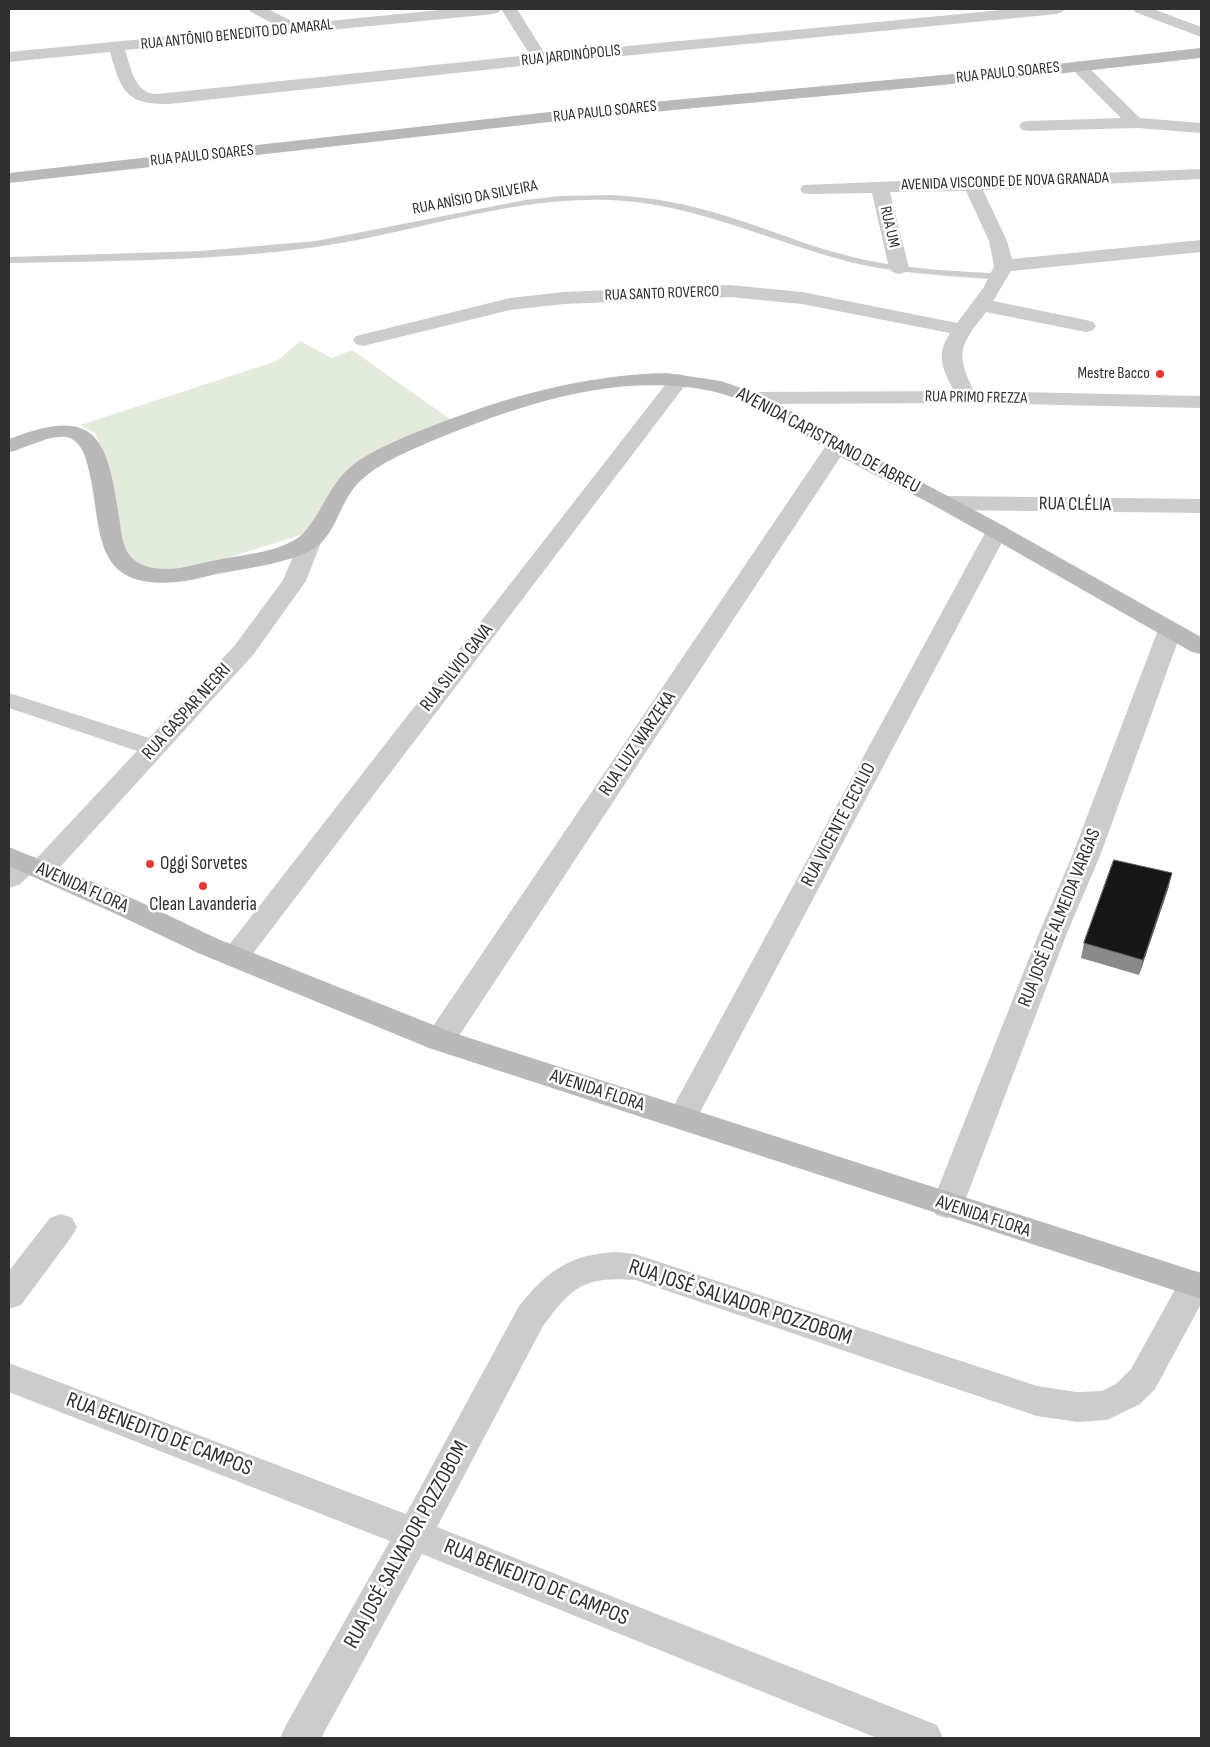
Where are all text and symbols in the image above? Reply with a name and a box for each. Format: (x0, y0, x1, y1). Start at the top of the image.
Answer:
street label: RUA ANTÔNIO BENEDITO DO AMARAL (140, 15, 334, 55)
street label: RUA JARDINÓPOLIS (520, 41, 622, 71)
street label: RUA PAULO SOARES (955, 58, 1061, 88)
street label: RUA PAULO SOARES (552, 97, 658, 127)
street label: RUA PAULO SOARES (149, 141, 255, 171)
street label: AVENIDA VISCONDE DE NOVA GRANADA (901, 169, 1109, 195)
street label: RUA ANÍSIO DA SILVEIRA (411, 176, 539, 220)
street label: RUA UM (875, 204, 903, 250)
street label: RUA SANTO ROVERCO (604, 282, 720, 306)
place label: Mestre Bacco (1077, 364, 1150, 384)
marker: Mestre Bacco (1154, 368, 1166, 380)
street label: AVENIDA CAPISTRANO DE ABREU (732, 383, 924, 499)
street label: RUA PRIMO FREZZA (925, 388, 1027, 408)
street label: RUA CLÉLIA (1039, 493, 1111, 517)
street label: RUA SILVIO GAVA (416, 620, 498, 716)
street label: RUA GASPAR NEGRI (138, 659, 236, 765)
street label: RUA LUIZ WARZEKA (595, 687, 681, 801)
street label: RUA VICENTE CECILIO (797, 759, 881, 891)
street label: RUA JOSÉ DE ALMEIDA VARGAS (1014, 825, 1106, 1011)
place label: Oggi Sorvetes (160, 853, 248, 875)
street label: AVENIDA FLORA (33, 858, 131, 918)
marker: Oggi Sorvetes (144, 858, 156, 870)
marker: Clean Lavanderia (197, 880, 209, 892)
place label: Clean Lavanderia (149, 894, 257, 916)
street label: AVENIDA FLORA (547, 1065, 647, 1117)
street label: AVENIDA FLORA (933, 1191, 1033, 1243)
street label: RUA JOSÉ SALVADOR POZZOBOM (625, 1254, 855, 1352)
street label: RUA BENEDITO DE CAMPOS (62, 1387, 256, 1483)
street label: RUA JOSÉ SALVADOR POZZOBOM (339, 1437, 475, 1653)
street label: RUA BENEDITO DE CAMPOS (440, 1534, 632, 1632)

